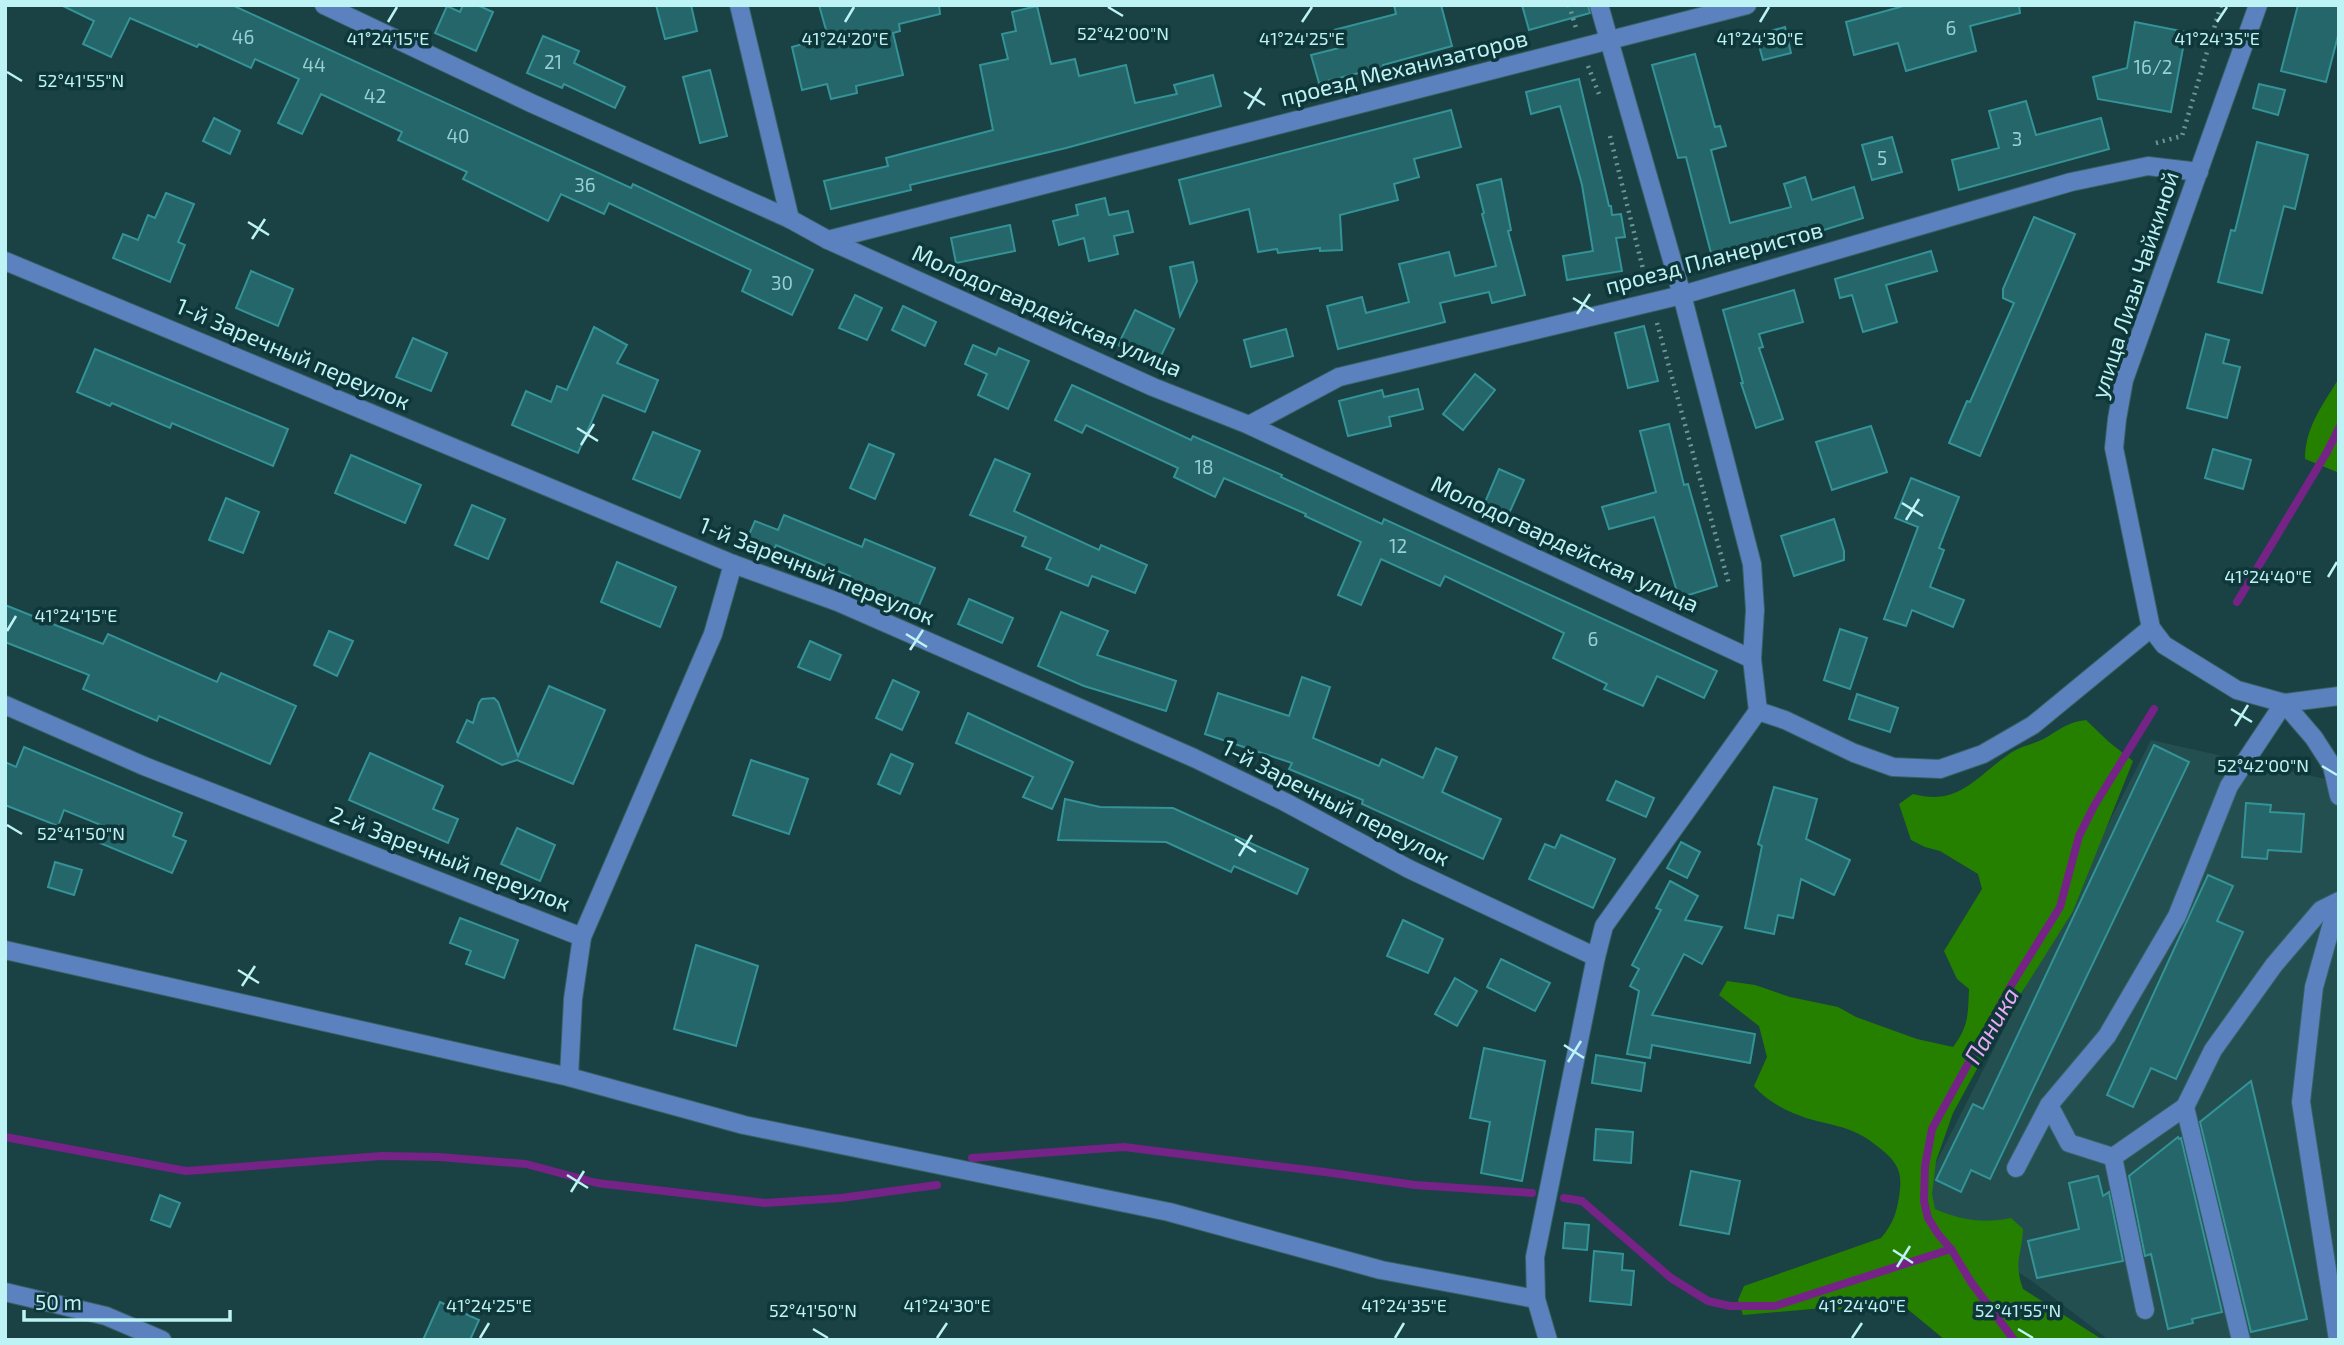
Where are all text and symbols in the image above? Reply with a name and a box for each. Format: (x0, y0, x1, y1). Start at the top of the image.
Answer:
house number: 6 (1946, 16, 1956, 39)
text: 52°42'00"N (1077, 22, 1169, 44)
street label: проезд Механизаторов (1277, 23, 1530, 111)
house number: 46 (232, 25, 254, 48)
text: 41°24'15"E (347, 27, 429, 49)
text: 41°24'20"E (801, 27, 889, 49)
text: 41°24'25"E (1259, 27, 1345, 49)
text: 41°24'30"E (1717, 27, 1803, 49)
text: 41°24'35"E (2174, 27, 2260, 49)
house number: 21 (544, 50, 562, 73)
house number: 44 (302, 53, 326, 76)
house number: 16/2 (2134, 55, 2172, 78)
text: 52°41'55"N (38, 69, 124, 91)
house number: 42 (364, 84, 386, 107)
house number: 40 (446, 124, 470, 147)
house number: 3 (2012, 127, 2022, 150)
house number: 5 (1877, 146, 1887, 169)
street label: улица Лизы Чайкиной (2084, 167, 2185, 402)
house number: 36 (574, 173, 596, 196)
street label: проезд Планеристов (1602, 215, 1826, 300)
street label: Молодогвардейская улица (908, 238, 1187, 383)
house number: 30 (771, 271, 793, 294)
street label: 1-й Заречный переулок (172, 291, 415, 416)
house number: 18 (1194, 455, 1214, 478)
street label: Молодогвардейская улица (1427, 469, 1704, 618)
street label: 1-й Заречный переулок (695, 510, 939, 631)
house number: 12 (1389, 534, 1407, 557)
text: 41°24'40"E (2224, 565, 2312, 587)
text: 41°24'15"E (35, 604, 117, 626)
house number: 6 (1588, 627, 1598, 650)
street label: 1-й Заречный переулок (1218, 733, 1455, 873)
text: 52°42'00"N (2217, 754, 2309, 776)
street label: 2-й Заречный переулок (326, 799, 574, 918)
text: 52°41'50"N (37, 822, 125, 844)
water label: Паника (1957, 982, 2024, 1069)
scale bar (24, 1278, 231, 1322)
text: 50 m (35, 1289, 82, 1314)
text: 41°24'25"E (446, 1294, 532, 1316)
text: 41°24'30"E (904, 1294, 990, 1316)
text: 41°24'35"E (1361, 1294, 1447, 1316)
text: 41°24'40"E (1818, 1294, 1906, 1316)
text: 52°41'50"N (769, 1299, 857, 1321)
text: 52°41'55"N (1975, 1299, 2061, 1321)

